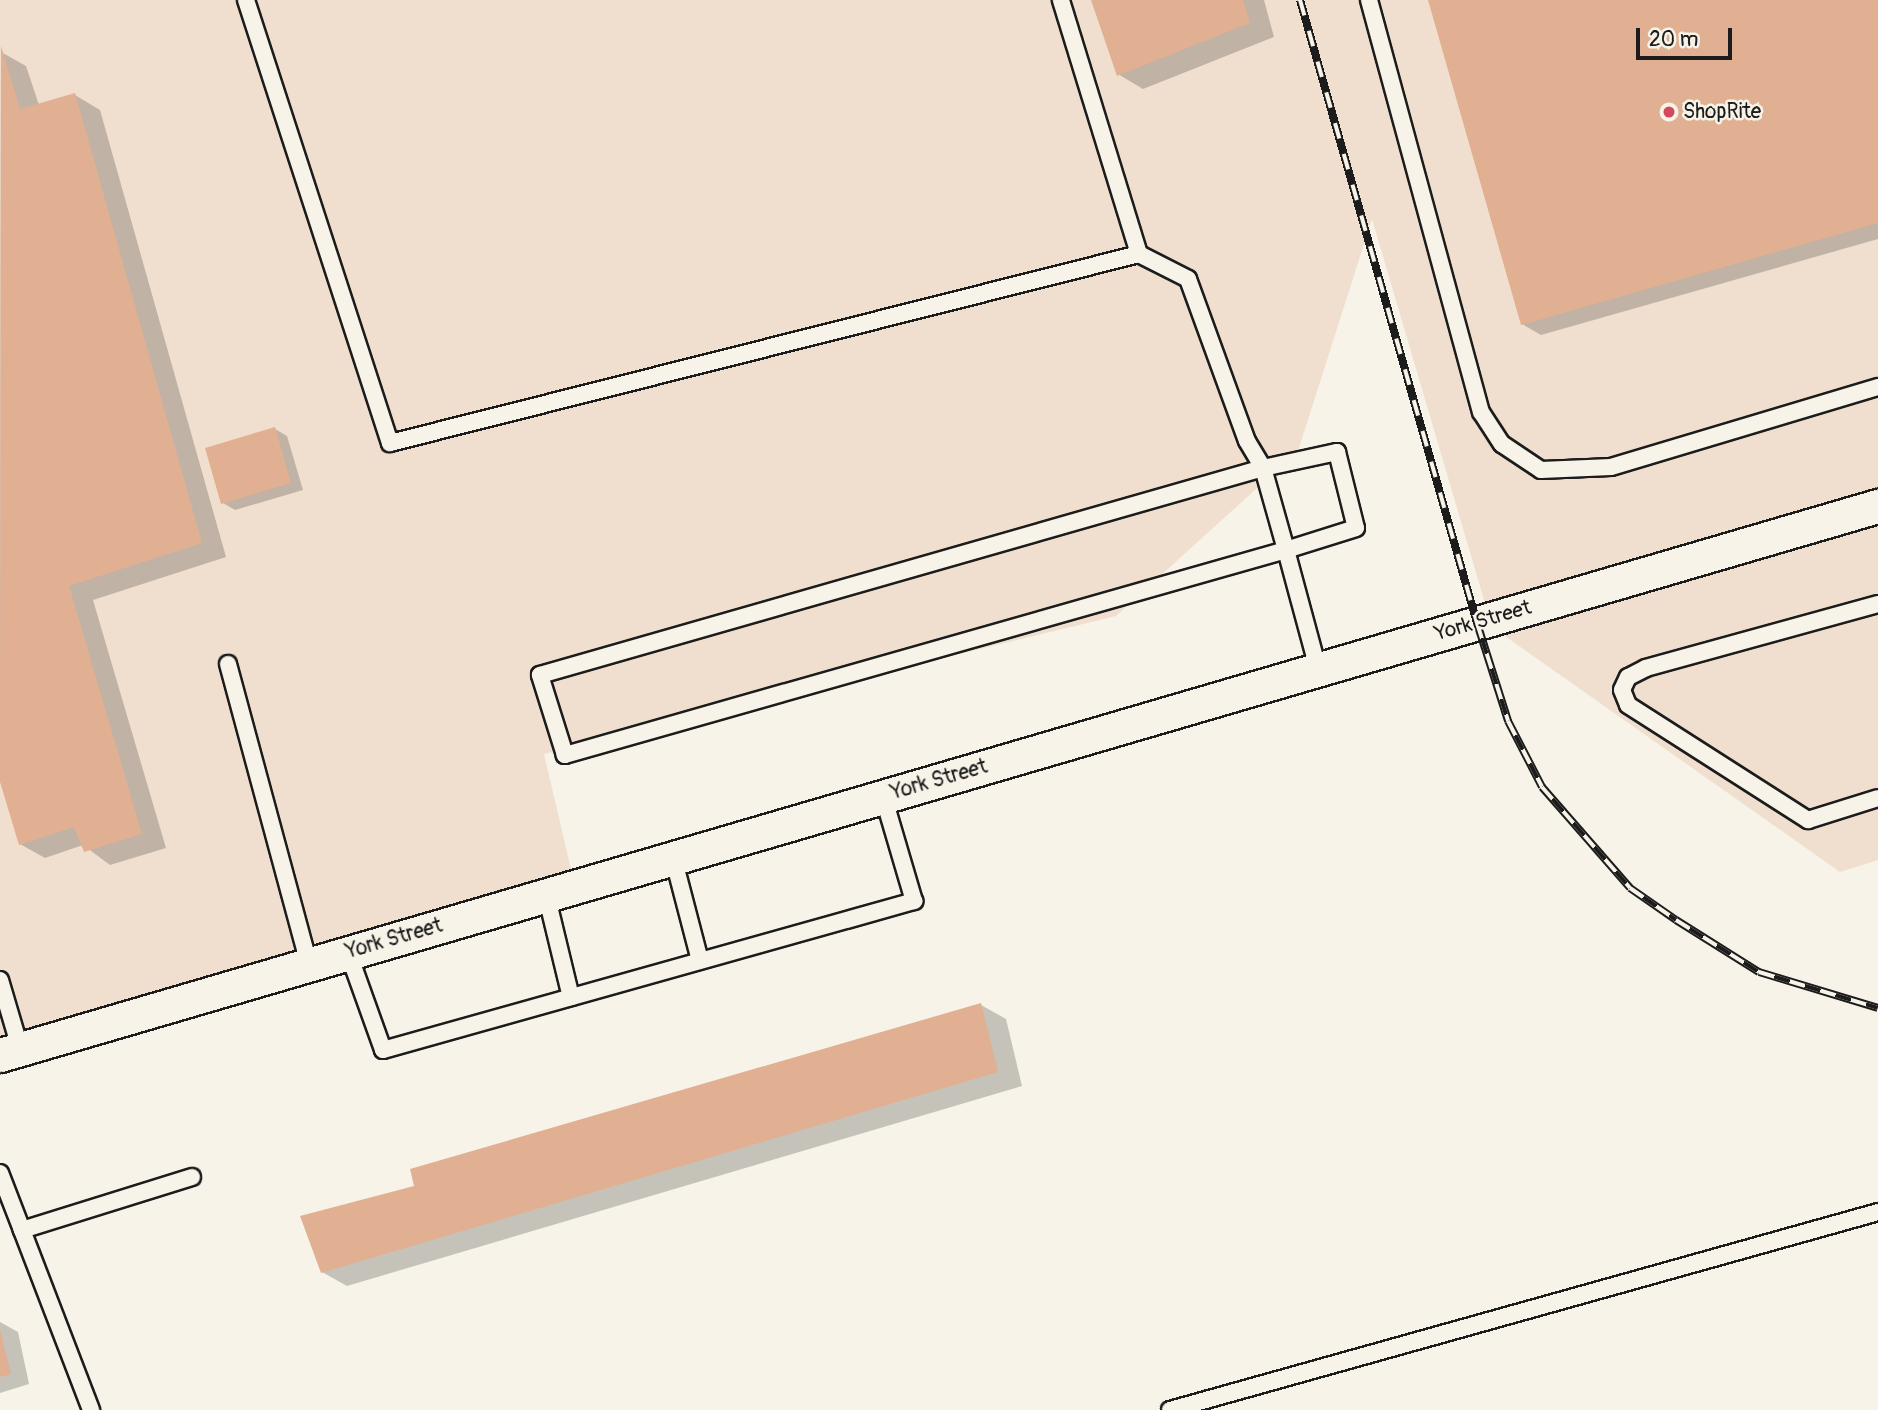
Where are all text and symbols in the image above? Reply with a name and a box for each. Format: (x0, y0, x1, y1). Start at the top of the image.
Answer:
scale bar (1640, 14, 1736, 58)
text: 20 m (1649, 26, 1698, 53)
place label: ShopRite (1683, 99, 1761, 125)
marker: ShopRite (1661, 104, 1677, 120)
street label: York Street (1432, 595, 1534, 647)
street label: York Street (888, 754, 990, 806)
street label: York Street (343, 913, 445, 965)

